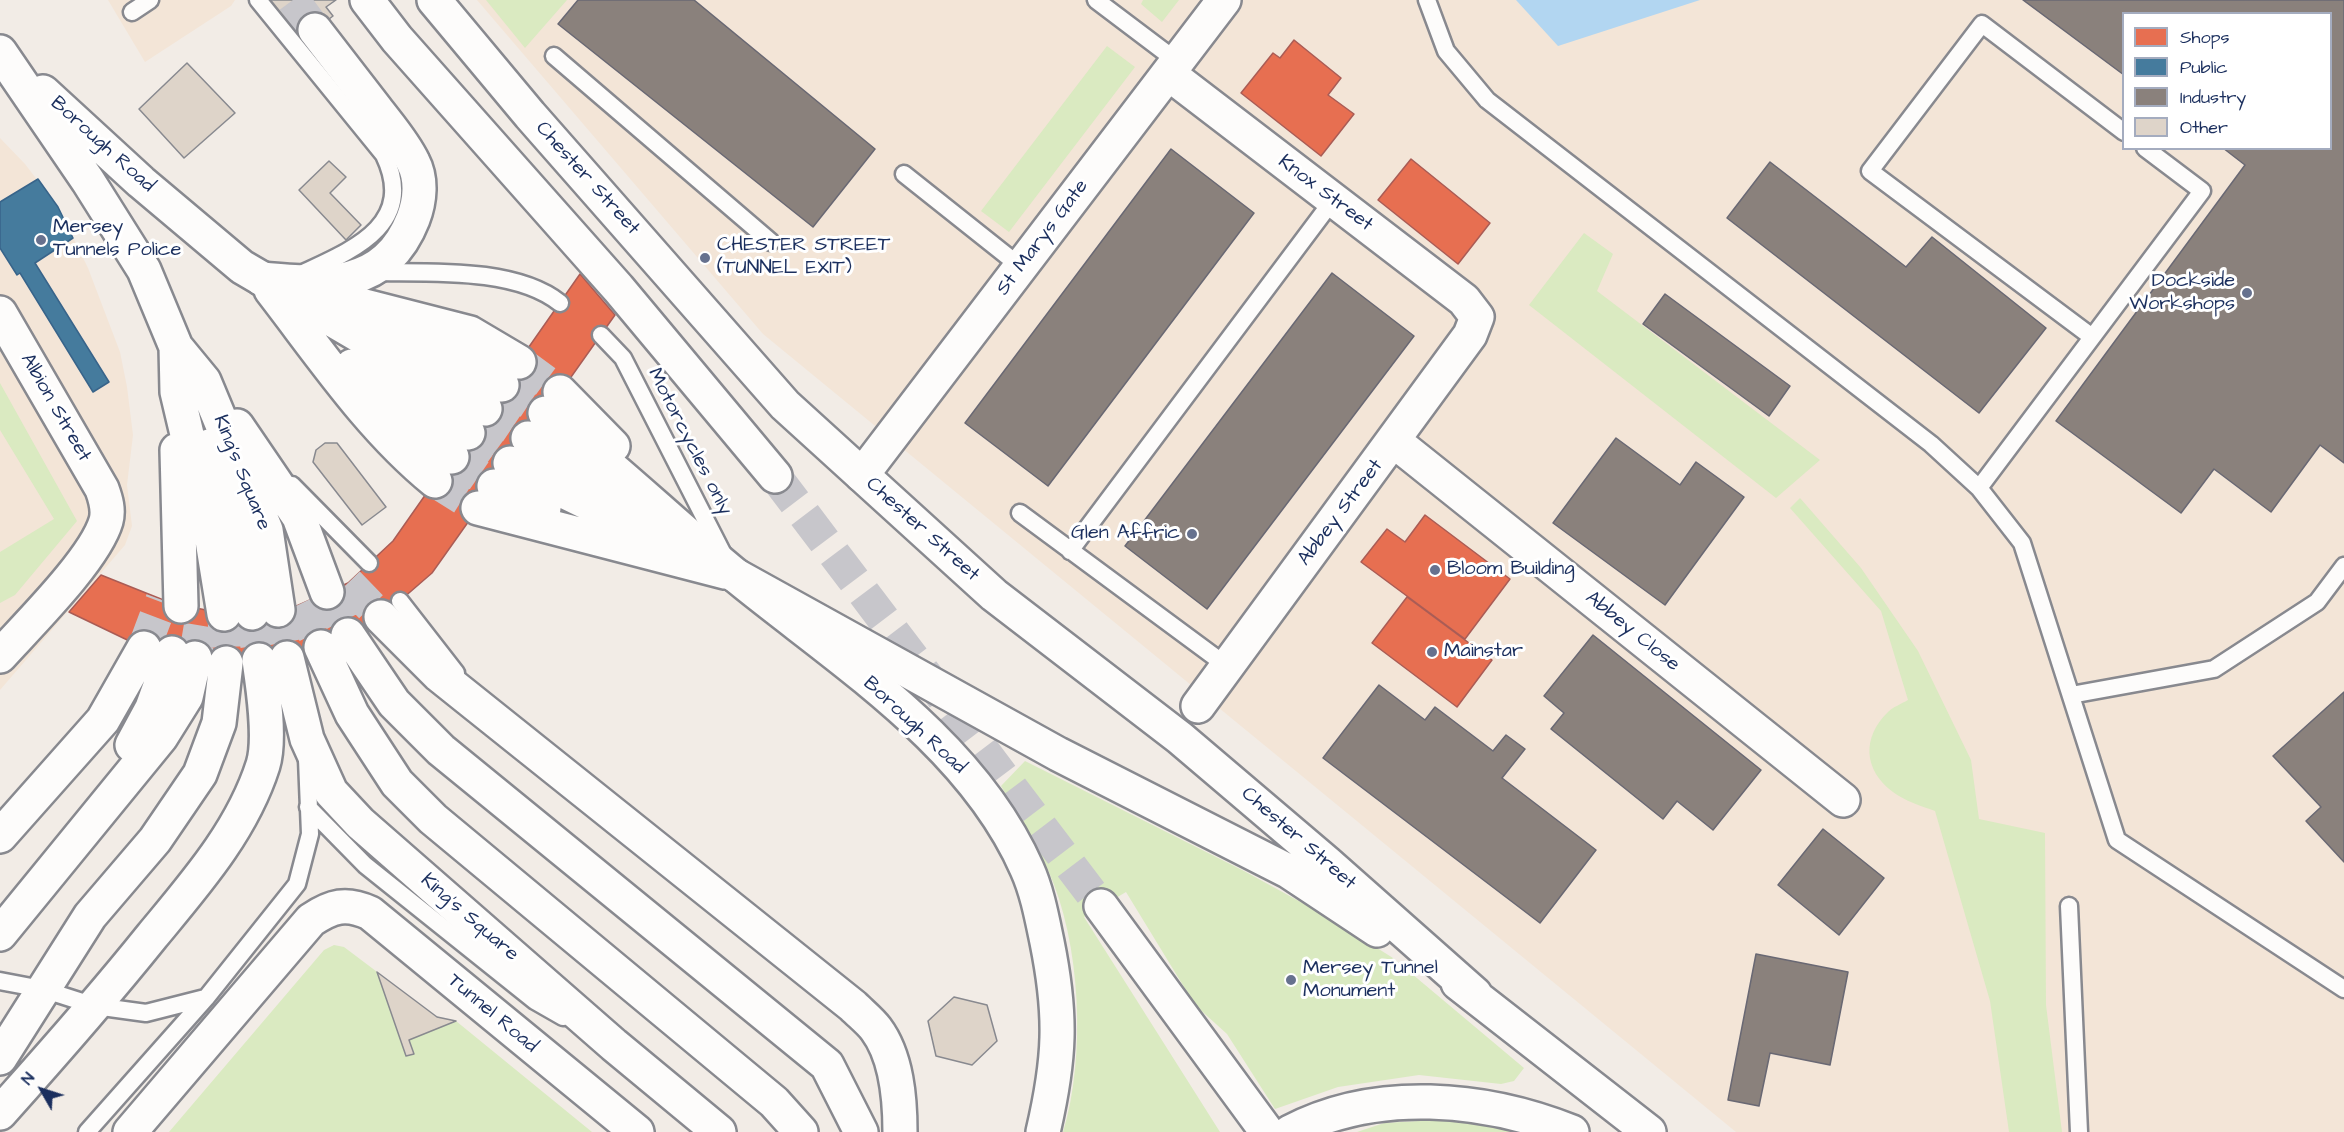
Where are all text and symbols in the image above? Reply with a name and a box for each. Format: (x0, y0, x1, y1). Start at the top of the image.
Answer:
legend (2122, 12, 2332, 150)
text: Shops (2180, 25, 2230, 50)
text: Public (2180, 55, 2228, 80)
text: Industry (2180, 85, 2246, 110)
street label: Borough Road (45, 92, 159, 198)
text: Other (2180, 115, 2228, 140)
street label: Chester Street (530, 117, 644, 241)
street label: Knox Street (1273, 151, 1377, 237)
street label: St Marys Gate (992, 175, 1094, 301)
place label: Mersey Tunnels Police (53, 216, 181, 263)
marker: Mersey Tunnels Police (34, 233, 48, 247)
place label: CHESTER STREET (TUNNEL EXIT) (717, 234, 890, 281)
marker: CHESTER STREET (TUNNEL EXIT) (698, 251, 712, 265)
place label: Dockside Workshops (2129, 270, 2235, 317)
marker: Dockside Workshops (2240, 286, 2254, 300)
street label: Albion Street (14, 350, 96, 466)
street label: Motorcycles only (642, 364, 736, 520)
street label: King's Square (207, 412, 275, 534)
street label: Abbey Street (1293, 455, 1389, 571)
street label: Chester Street (860, 473, 984, 587)
place label: Glen Affric (1071, 522, 1180, 546)
marker: Glen Affric (1185, 527, 1199, 541)
place label: Bloom Building (1447, 558, 1575, 582)
marker: Bloom Building (1428, 563, 1442, 577)
street label: Abbey Close (1580, 587, 1684, 677)
place label: Mainstar (1444, 640, 1523, 664)
marker: Mainstar (1425, 645, 1439, 659)
street label: Borough Road (858, 672, 970, 780)
street label: Chester Street (1236, 783, 1360, 895)
street label: King's Square (415, 869, 523, 967)
place label: Mersey Tunnel Monument (1303, 957, 1438, 1004)
street label: Tunnel Road (442, 969, 542, 1059)
marker: Mersey Tunnel Monument (1284, 973, 1298, 987)
north arrow (12, 1060, 72, 1120)
text: N (16, 1068, 40, 1089)

